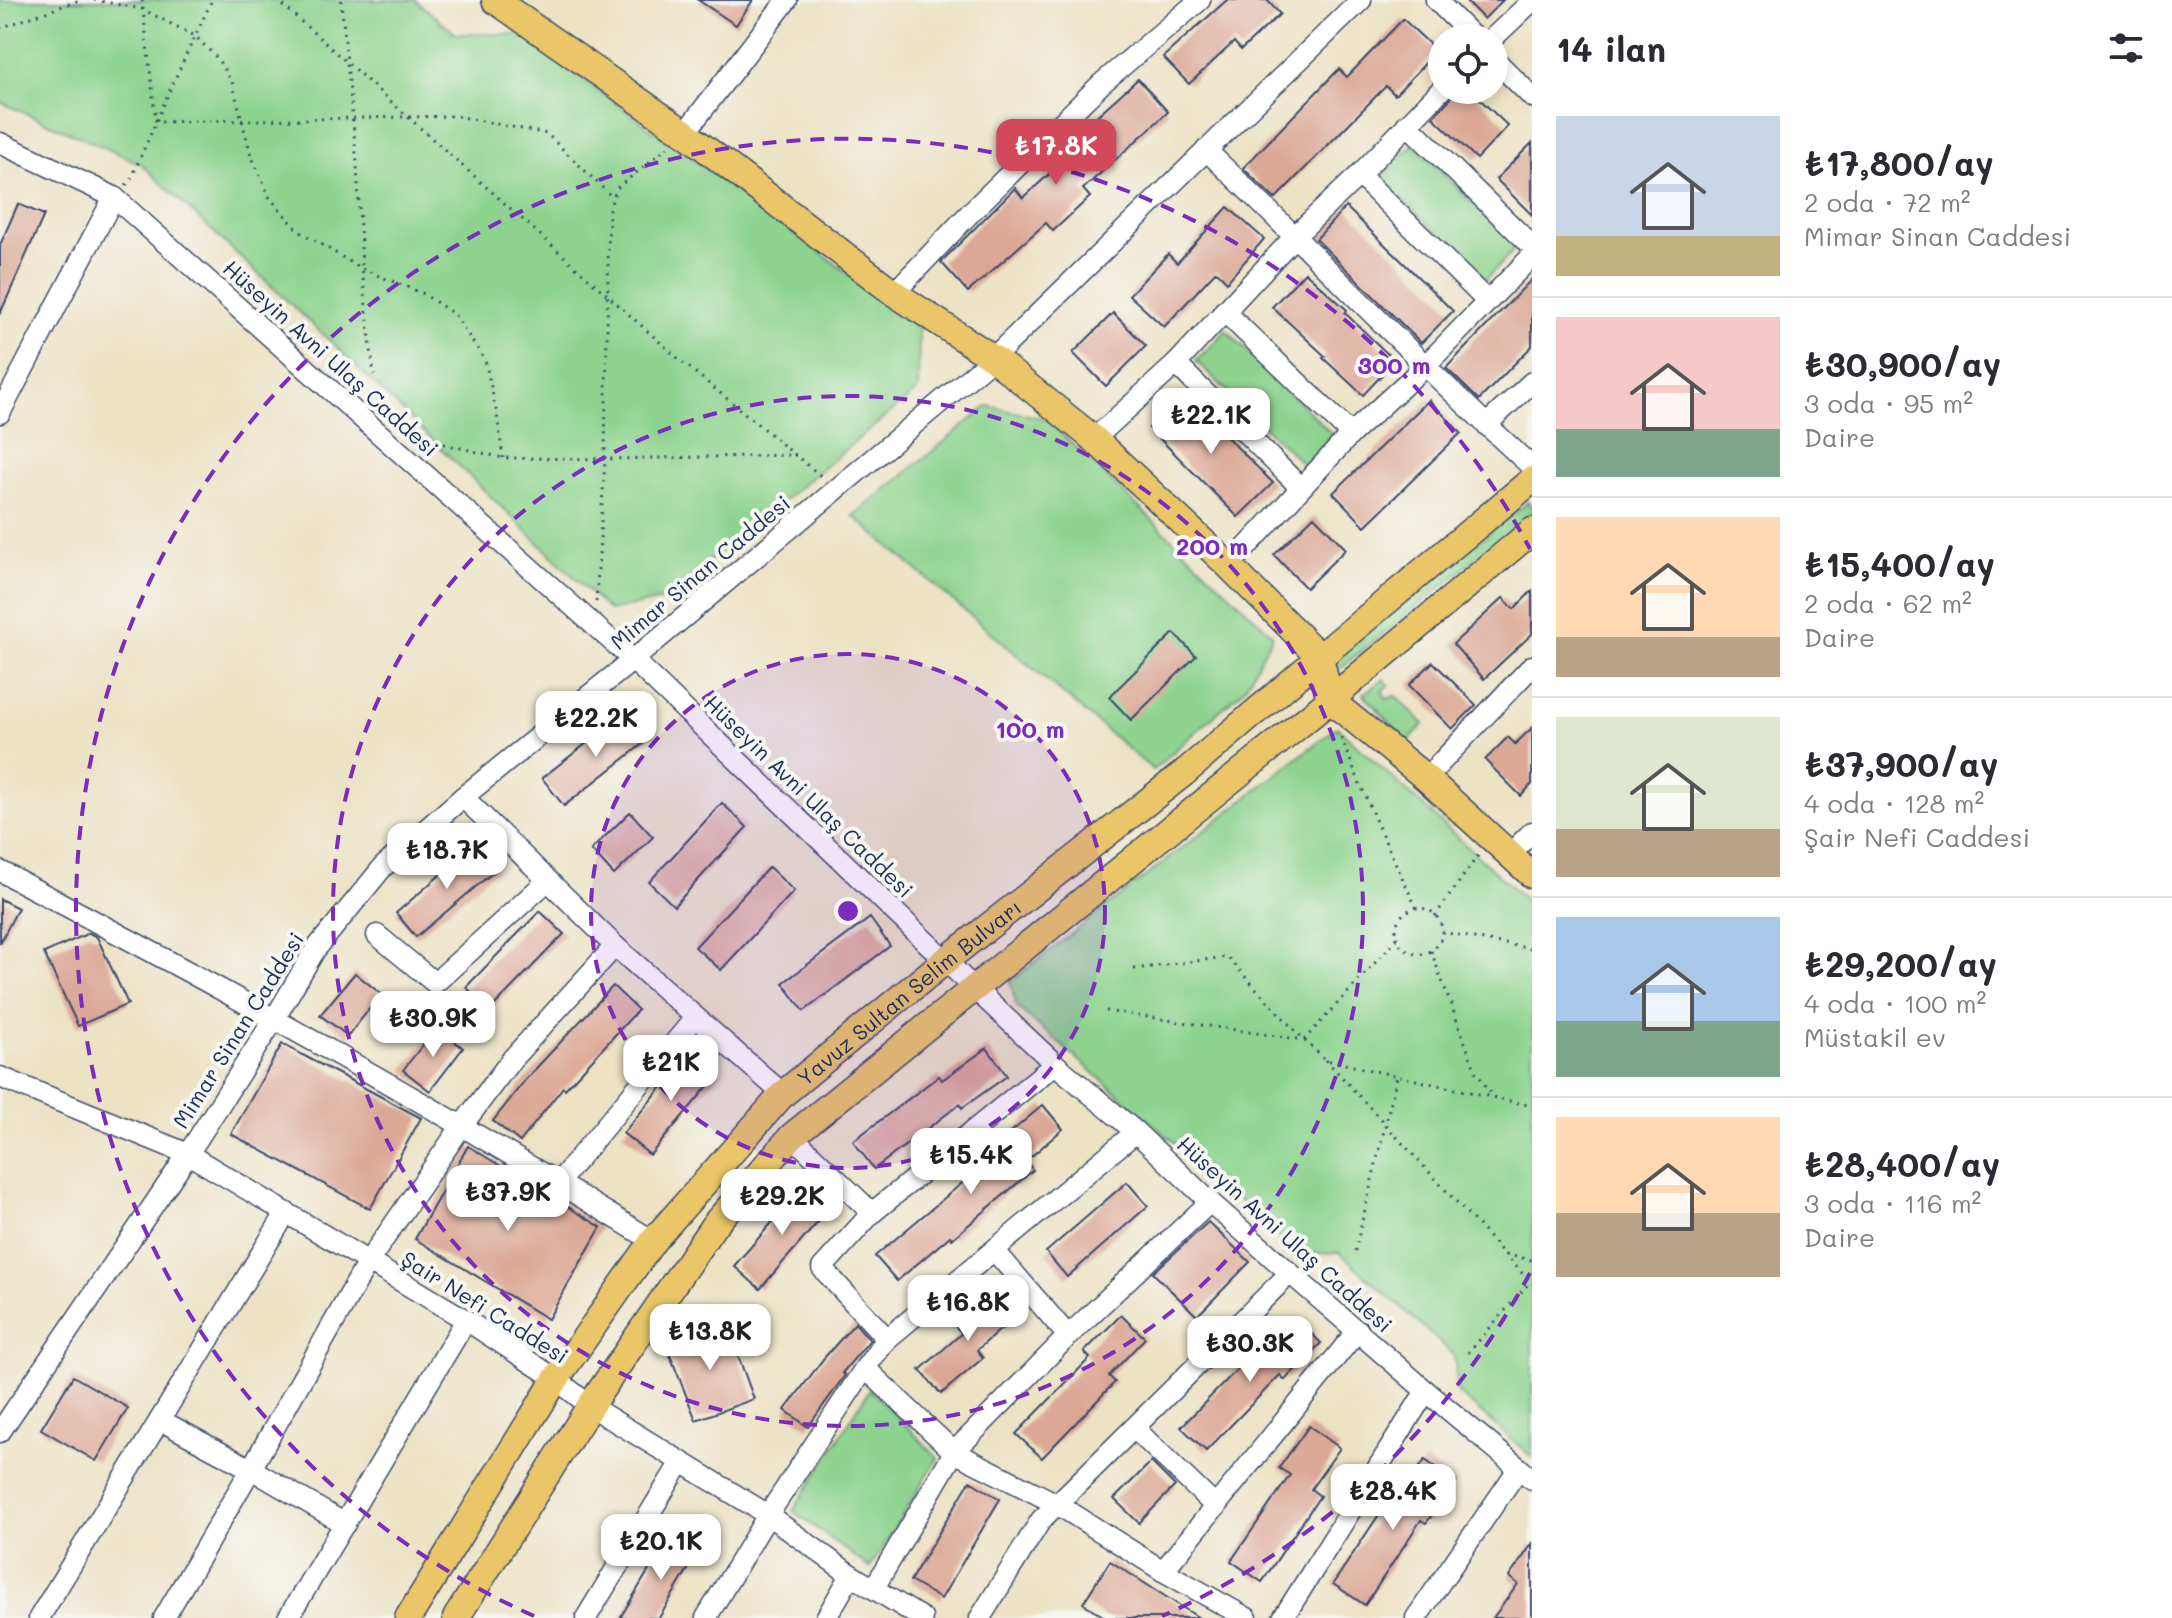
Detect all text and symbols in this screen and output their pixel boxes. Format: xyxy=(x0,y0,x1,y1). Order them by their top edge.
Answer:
map controls xyxy=(1428,24,1508,104)
button: locate xyxy=(1428,24,1508,104)
text: 14 ilan xyxy=(1556,26,1666,71)
icon: filters xyxy=(2104,26,2148,70)
pin: ₺17.8K xyxy=(991,119,1121,187)
text: ₺17.8K xyxy=(1014,128,1098,162)
text: ₺17,800/ay xyxy=(1804,140,1994,185)
icon: home xyxy=(1620,148,1716,244)
text: 2 oda · 72 m² xyxy=(1804,185,1971,219)
text: Mimar Sinan Caddesi xyxy=(1804,219,2071,253)
street label: Hüseyin Avni Ulaş Caddesi xyxy=(217,254,445,462)
text: ₺30,900/ay xyxy=(1804,341,2001,386)
text: 300 m xyxy=(1358,349,1430,380)
icon: home xyxy=(1620,349,1716,445)
text: 3 oda · 95 m² xyxy=(1804,386,1973,420)
pin: ₺22.1K xyxy=(1146,388,1276,456)
text: ₺22.1K xyxy=(1170,397,1252,431)
text: Daire xyxy=(1804,420,1875,454)
street label: Mimar Sinan Caddesi xyxy=(604,488,796,656)
text: 200 m xyxy=(1176,530,1248,561)
text: ₺15,400/ay xyxy=(1804,541,1995,586)
icon: home xyxy=(1620,549,1716,645)
text: 2 oda · 62 m² xyxy=(1804,586,1972,620)
text: Daire xyxy=(1804,620,1875,654)
street label: Hüseyin Avni Ulaş Caddesi xyxy=(698,688,920,904)
pin: ₺22.2K xyxy=(531,691,661,759)
text: ₺22.2K xyxy=(554,700,638,734)
text: 100 m xyxy=(995,713,1065,744)
text: ₺37,900/ay xyxy=(1804,741,1998,786)
icon: home xyxy=(1620,749,1716,845)
text: 4 oda · 128 m² xyxy=(1804,786,1984,820)
text: Şair Nefi Caddesi xyxy=(1804,820,2030,854)
pin: ₺18.7K xyxy=(382,823,512,891)
text: ₺18.7K xyxy=(405,832,489,866)
street label: Yavuz Sultan Selim Bulvarı xyxy=(790,892,1027,1092)
centre of rings xyxy=(834,897,862,925)
street label: Mimar Sinan Caddesi xyxy=(166,926,310,1134)
text: ₺29,200/ay xyxy=(1804,941,1997,986)
icon: home xyxy=(1620,949,1716,1045)
text: 4 oda · 100 m² xyxy=(1804,986,1986,1020)
pin: ₺30.9K xyxy=(368,991,498,1059)
text: ₺30.9K xyxy=(388,1000,478,1034)
text: Müstakil ev xyxy=(1804,1020,1946,1054)
pin: ₺21K xyxy=(624,1035,718,1103)
text: ₺21K xyxy=(641,1044,701,1078)
pin: ₺15.4K xyxy=(906,1128,1036,1196)
street label: Hüseyin Avni Ulaş Caddesi xyxy=(1171,1130,1399,1338)
text: ₺15.4K xyxy=(929,1137,1013,1171)
text: ₺28,400/ay xyxy=(1804,1141,2000,1186)
icon: home xyxy=(1620,1149,1716,1245)
pin: ₺37.9K xyxy=(443,1165,573,1233)
pin: ₺29.2K xyxy=(717,1169,847,1237)
text: ₺37.9K xyxy=(464,1174,552,1208)
text: ₺29.2K xyxy=(739,1178,825,1212)
text: 3 oda · 116 m² xyxy=(1804,1186,1981,1220)
text: Daire xyxy=(1804,1220,1875,1254)
street label: Şair Nefi Caddesi xyxy=(396,1244,574,1370)
pin: ₺16.8K xyxy=(903,1275,1033,1343)
text: ₺16.8K xyxy=(926,1284,1010,1318)
pin: ₺13.8K xyxy=(645,1304,775,1372)
text: ₺13.8K xyxy=(668,1313,752,1347)
pin: ₺30.3K xyxy=(1185,1316,1315,1384)
text: ₺30.3K xyxy=(1205,1325,1295,1359)
pin: ₺28.4K xyxy=(1328,1464,1458,1532)
text: ₺28.4K xyxy=(1349,1473,1437,1507)
pin: ₺20.1K xyxy=(596,1514,726,1582)
text: ₺20.1K xyxy=(619,1523,703,1557)

